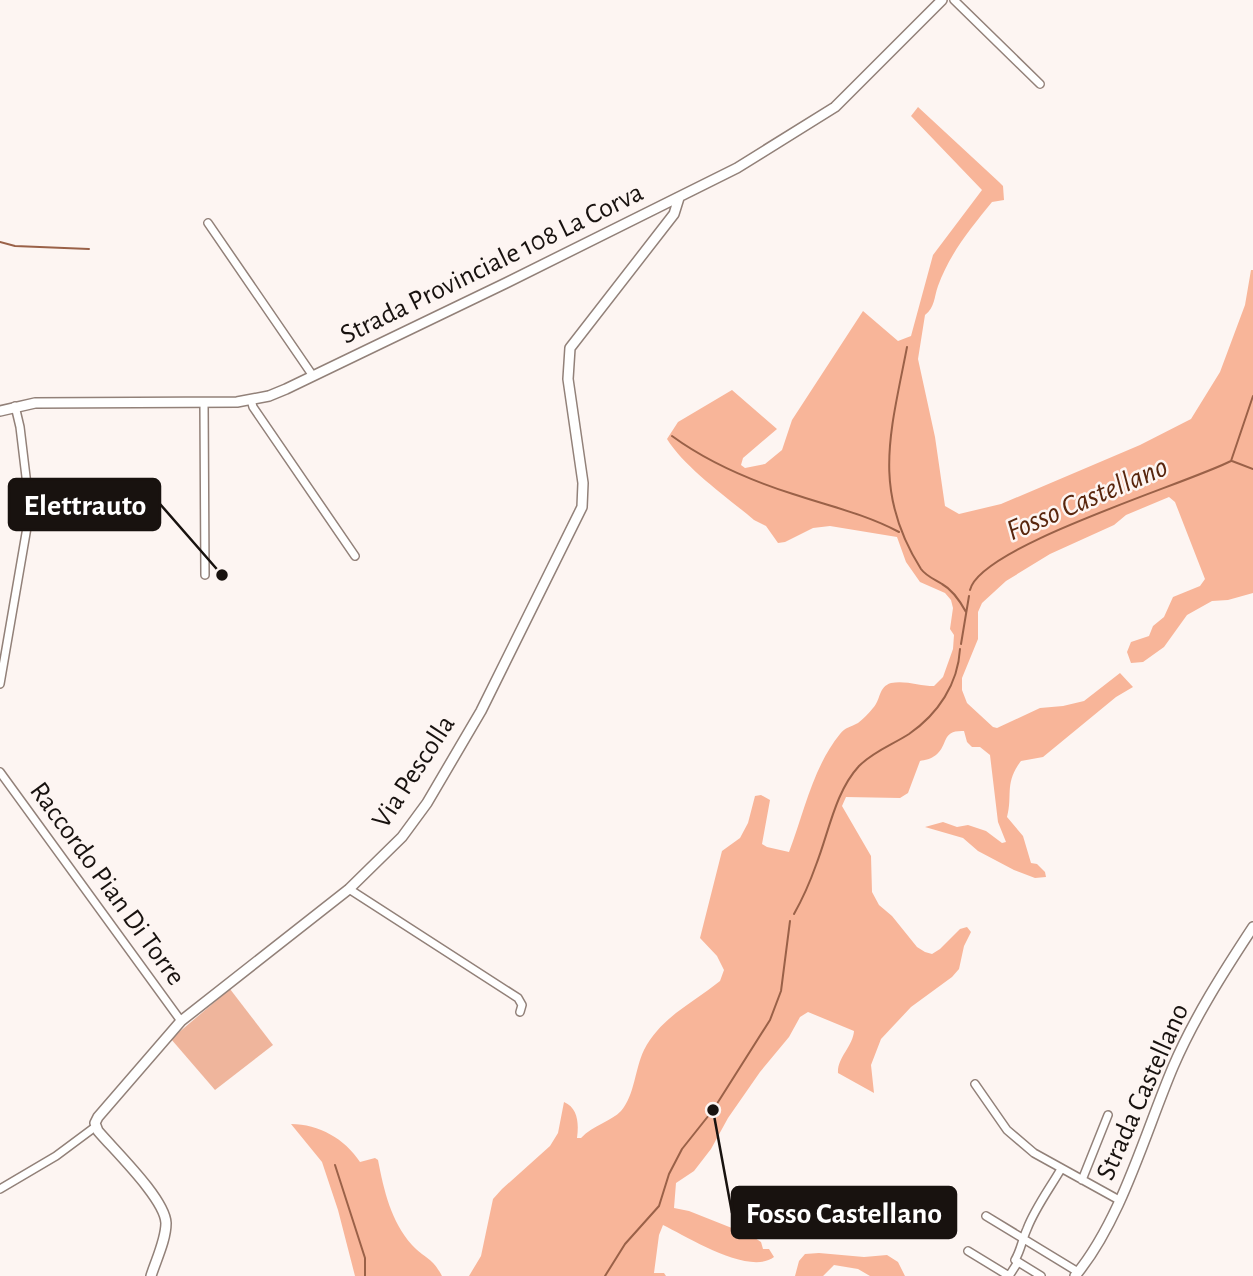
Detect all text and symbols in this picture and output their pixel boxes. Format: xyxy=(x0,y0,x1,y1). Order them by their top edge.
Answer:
street label: Strada Provinciale 108 La Corva xyxy=(336,178,648,350)
water label: Fosso Castellano xyxy=(1002,452,1172,546)
callout: Elettrauto xyxy=(9,479,160,530)
text: Elettrauto xyxy=(24,491,146,521)
street label: Via Pescolla xyxy=(367,711,461,833)
street label: Raccordo Pian Di Torre xyxy=(24,777,190,991)
street label: Strada Castellano xyxy=(1092,1000,1194,1184)
callout: Fosso Castellano xyxy=(732,1187,956,1238)
text: Fosso Castellano xyxy=(746,1199,942,1229)

